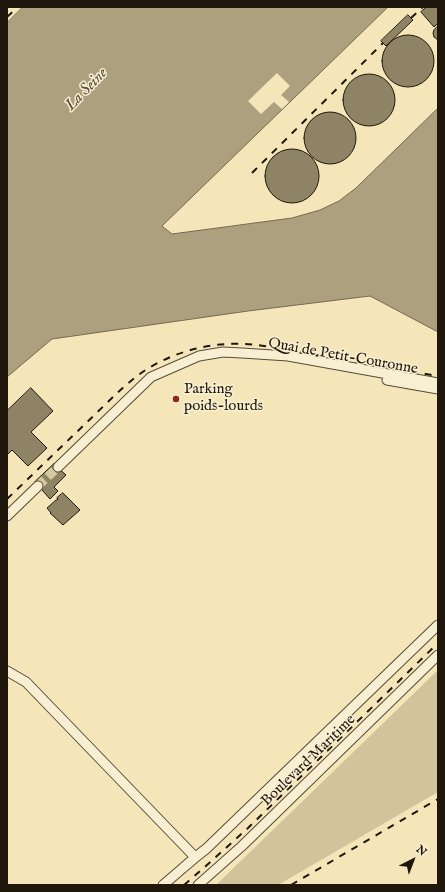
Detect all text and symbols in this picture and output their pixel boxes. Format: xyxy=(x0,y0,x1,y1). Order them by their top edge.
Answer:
water label: La Seine xyxy=(62,65,112,115)
street label: Quai de Petit-Couronne xyxy=(267,335,419,379)
place label: Parking poids-lourds xyxy=(184,381,263,416)
marker: Parking poids-lourds xyxy=(171,394,181,404)
street label: Boulevard Maritime xyxy=(258,711,360,811)
north arrow xyxy=(393,840,433,880)
text: N xyxy=(413,843,429,859)

